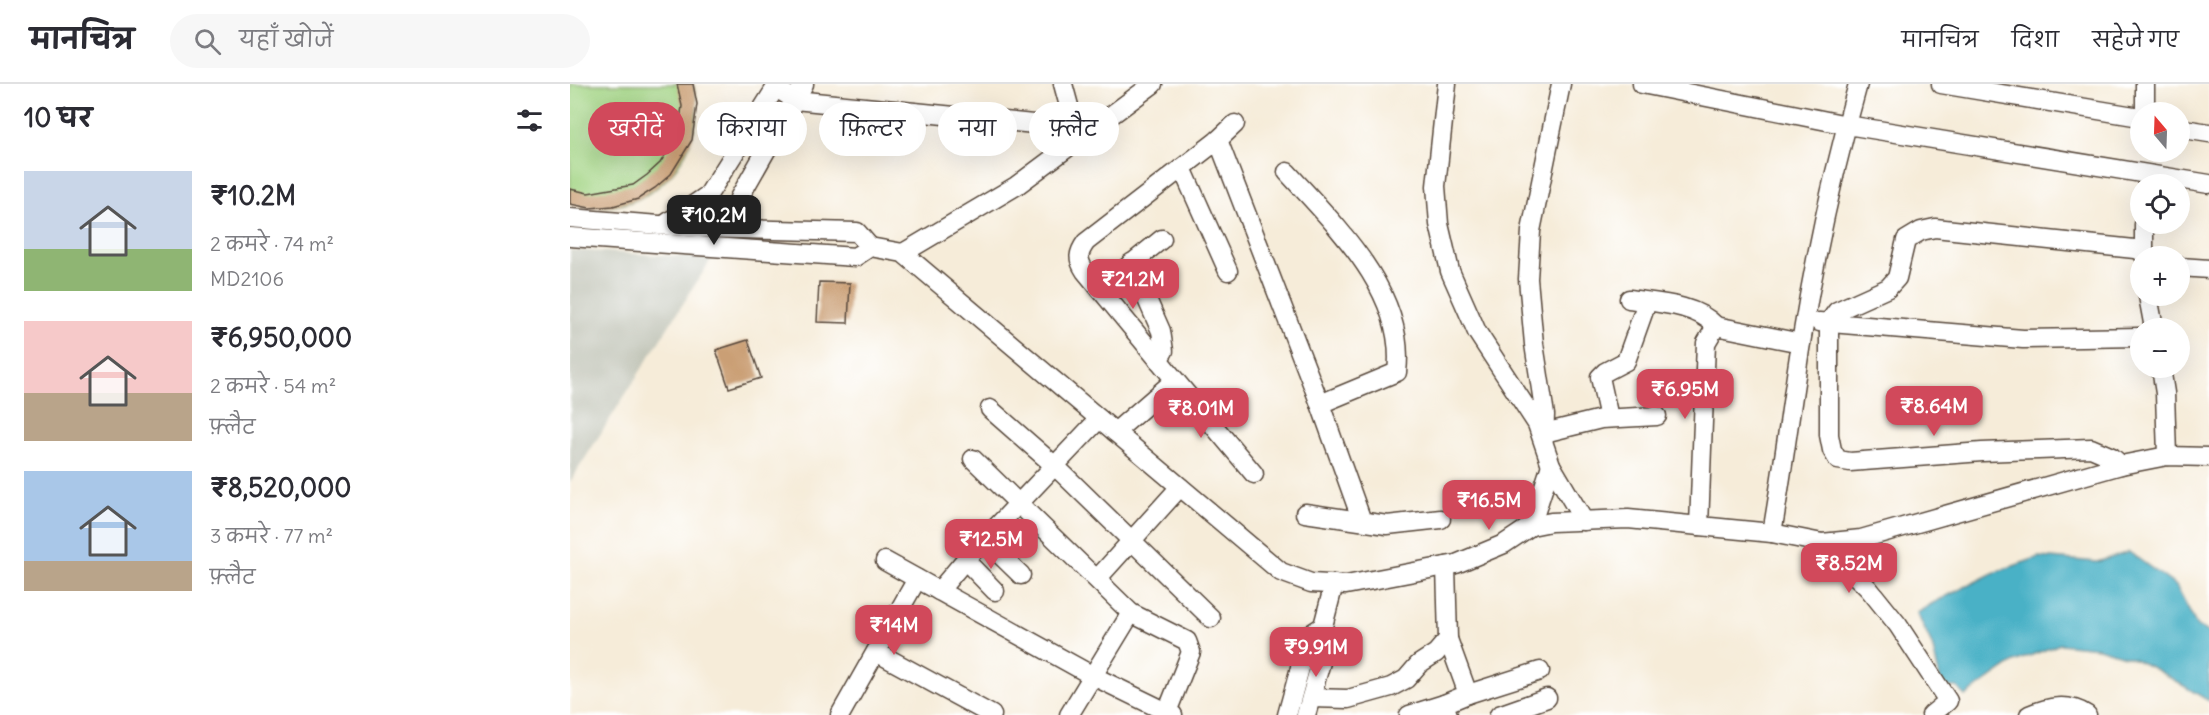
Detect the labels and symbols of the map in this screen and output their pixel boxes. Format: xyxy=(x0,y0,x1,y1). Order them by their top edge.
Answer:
north arrow xyxy=(2130,102,2190,162)
pin: ₹10.2M xyxy=(665,195,763,246)
pin: ₹21.2M xyxy=(1084,259,1182,310)
pin: ₹6.95M xyxy=(1636,369,1734,420)
pin: ₹8.64M xyxy=(1885,386,1983,437)
pin: ₹8.01M xyxy=(1152,388,1250,439)
pin: ₹16.5M xyxy=(1440,480,1538,531)
pin: ₹12.5M xyxy=(942,519,1040,570)
pin: ₹8.52M xyxy=(1800,543,1898,594)
pin: ₹14M xyxy=(858,605,930,656)
pin: ₹9.91M xyxy=(1267,627,1365,678)

